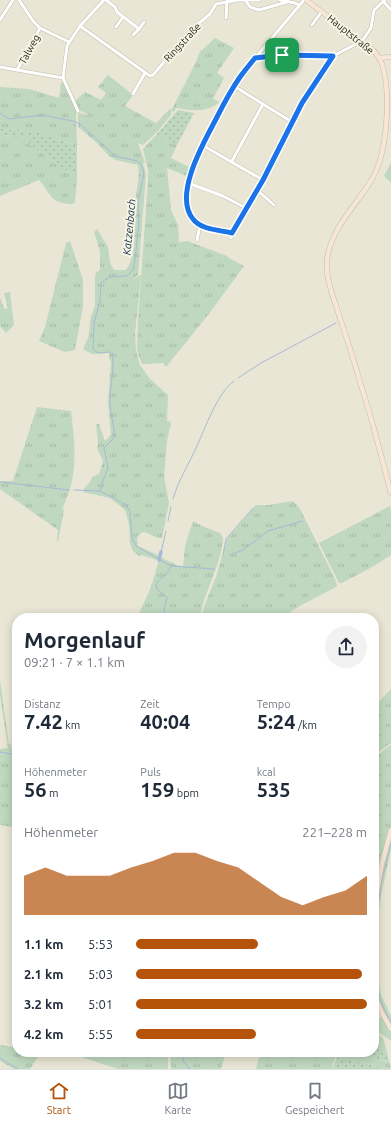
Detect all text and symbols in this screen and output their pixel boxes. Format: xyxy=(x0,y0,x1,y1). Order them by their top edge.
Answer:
street label: Hauptstraße xyxy=(325,12,376,56)
street label: Ringstraße xyxy=(162,21,203,64)
street label: Talweg xyxy=(17,33,42,66)
pin xyxy=(265,38,299,72)
icon: arrive xyxy=(271,44,293,66)
water label: Katzenbach xyxy=(121,198,137,256)
button: share xyxy=(325,626,367,668)
text: Morgenlauf xyxy=(24,627,145,652)
text: 09:21 · 7 × 1.1 km xyxy=(24,655,125,669)
text: Distanz xyxy=(24,698,61,710)
text: Zeit xyxy=(140,698,160,710)
text: Tempo xyxy=(257,698,291,710)
text: 7.42 xyxy=(24,710,63,733)
text: 40:04 xyxy=(140,710,190,733)
text: 5:24 xyxy=(257,710,295,733)
text: km xyxy=(63,719,80,731)
text: /km xyxy=(295,719,317,731)
text: Höhenmeter xyxy=(24,766,87,778)
text: Puls xyxy=(140,766,161,778)
text: kcal xyxy=(257,766,276,778)
text: 56 xyxy=(24,778,47,801)
text: 159 xyxy=(140,778,174,801)
text: 535 xyxy=(257,778,291,801)
text: m xyxy=(47,787,59,799)
text: bpm xyxy=(174,787,199,799)
text: Höhenmeter xyxy=(24,825,98,839)
text: 221–228 m xyxy=(302,825,367,839)
text: 1.1 km xyxy=(24,937,63,951)
text: 5:53 xyxy=(88,937,113,951)
text: 2.1 km xyxy=(24,967,63,981)
text: 5:03 xyxy=(88,967,113,981)
text: 3.2 km xyxy=(24,997,63,1011)
text: 5:01 xyxy=(88,997,113,1011)
text: 4.2 km xyxy=(24,1027,63,1041)
text: 5:55 xyxy=(88,1027,113,1041)
tab: Start xyxy=(47,1080,71,1116)
tab: Karte xyxy=(165,1080,191,1116)
tab: Gespeichert xyxy=(285,1080,344,1116)

